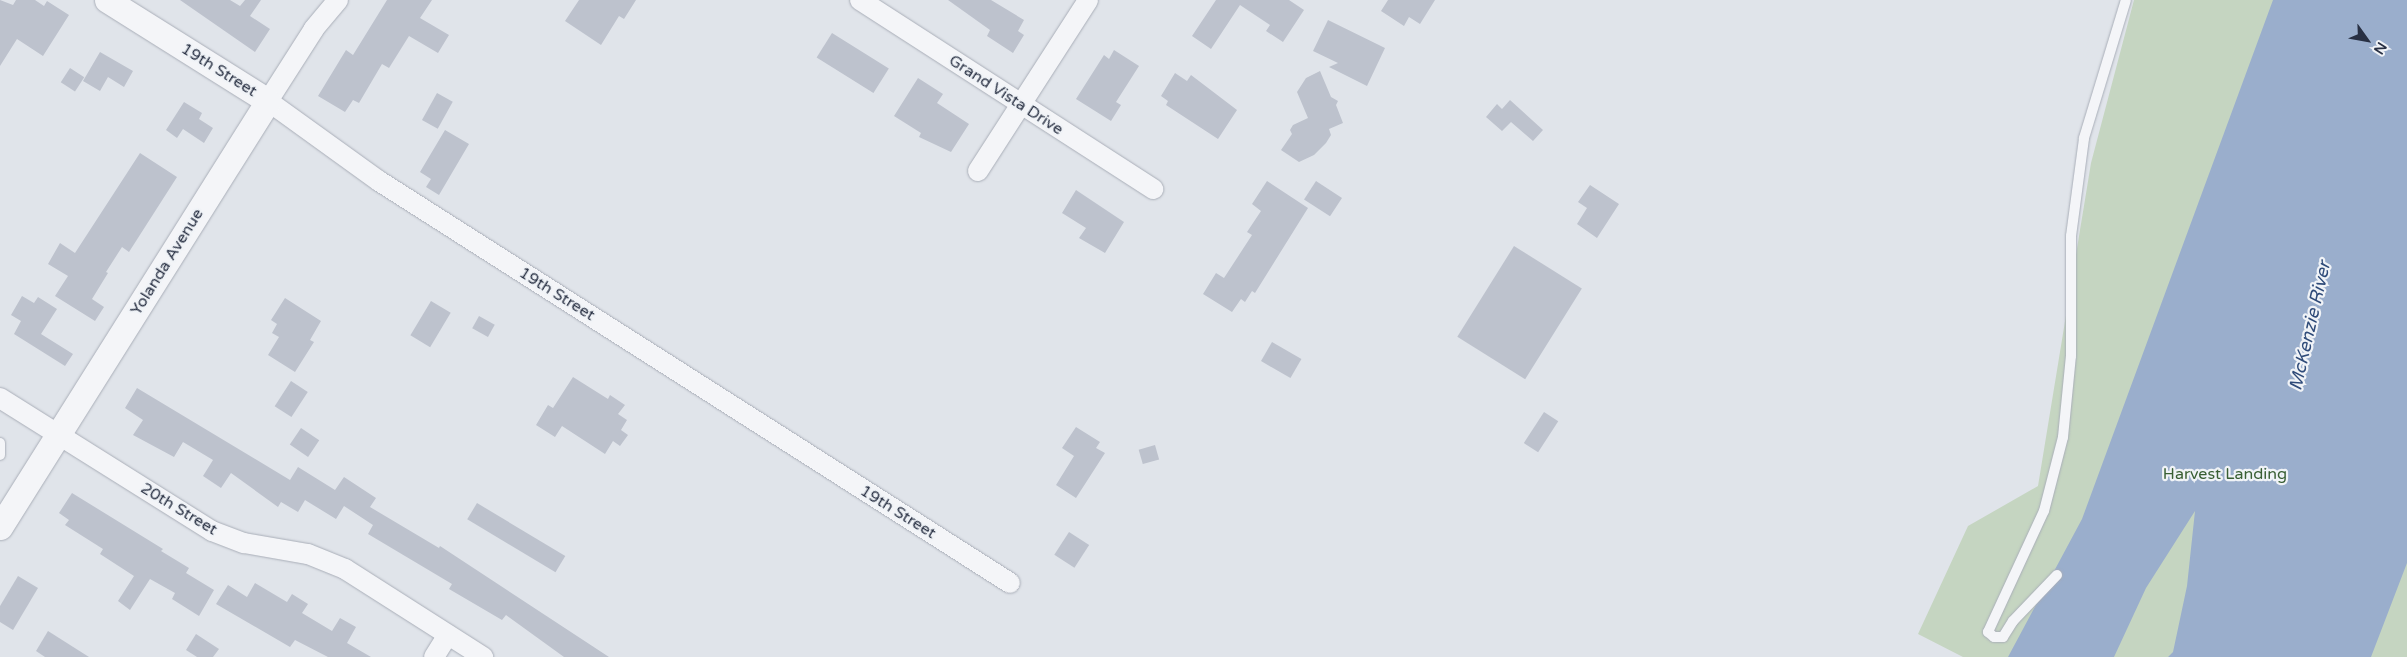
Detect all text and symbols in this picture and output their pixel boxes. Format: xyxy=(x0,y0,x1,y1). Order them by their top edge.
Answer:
north arrow xyxy=(2342,15,2392,65)
street label: 19th Street xyxy=(178,39,260,101)
text: N xyxy=(2370,39,2390,57)
street label: Grand Vista Drive xyxy=(945,51,1067,139)
street label: Yolanda Avenue xyxy=(127,205,207,319)
water label: McKenzie River xyxy=(2285,259,2335,393)
street label: 19th Street xyxy=(516,263,598,325)
park label: Harvest Landing xyxy=(2163,464,2287,484)
street label: 20th Street xyxy=(137,479,221,539)
street label: 19th Street xyxy=(857,481,939,543)

